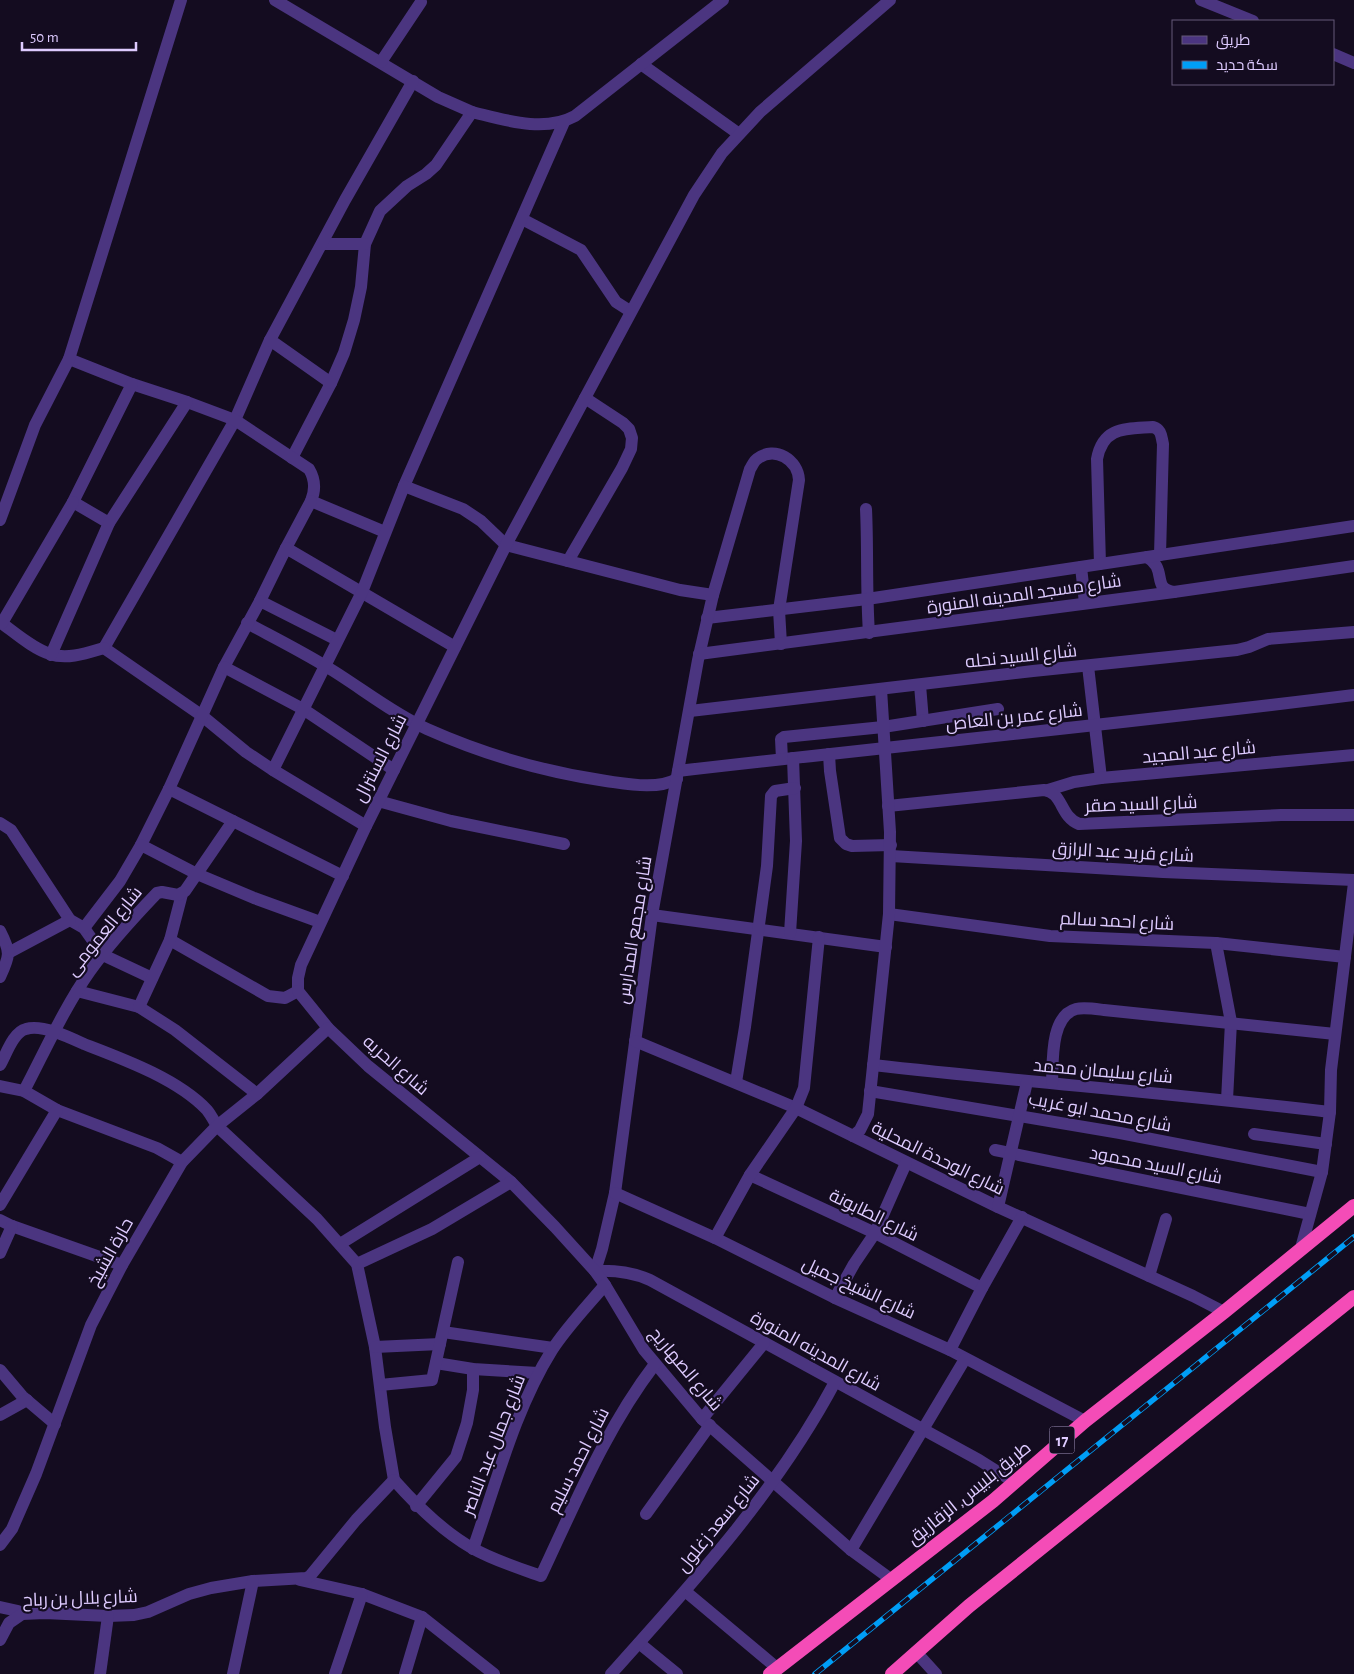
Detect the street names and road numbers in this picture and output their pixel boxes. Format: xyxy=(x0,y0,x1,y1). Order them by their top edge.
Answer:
street label: شارع مسجد المدينه المنورة xyxy=(926,571,1123,620)
street label: شارع السيد نحله xyxy=(964,641,1078,674)
street label: شارع عمر بن العاص xyxy=(945,701,1084,736)
street label: شارع السنترال xyxy=(350,711,412,806)
street label: شارع عبد المجيد xyxy=(1141,738,1257,769)
street label: شارع السيد صقر xyxy=(1083,793,1198,818)
street label: شارع فريد عبد الرازق xyxy=(1052,839,1194,868)
street label: شارع مجمع المدارس xyxy=(613,855,658,1006)
street label: شارع العمومى xyxy=(63,883,148,981)
street label: شارع احمد سالم xyxy=(1059,909,1175,936)
street label: شارع الحريه xyxy=(358,1032,432,1100)
street label: شارع سليمان محمد xyxy=(1032,1056,1174,1089)
street label: شارع محمد ابو غريب xyxy=(1027,1089,1173,1138)
street label: شارع الوحدة المحلية xyxy=(868,1118,1007,1201)
street label: شارع السيد محمود xyxy=(1088,1143,1224,1190)
street label: شارع الطابونة xyxy=(825,1186,921,1247)
street label: حارة الشيخ xyxy=(84,1215,139,1291)
street label: شارع الشيخ جميل xyxy=(798,1254,918,1325)
street label: شارع المدينه المنورة xyxy=(746,1308,884,1397)
street label: شارع الصهاريج xyxy=(644,1324,726,1416)
street label: شارع جمال عبد الناصر xyxy=(458,1372,531,1520)
street label: شارع احمد سليم xyxy=(544,1405,615,1517)
road number: 17 xyxy=(1050,1426,1074,1454)
street label: طريق بلبيس, الزقازيق xyxy=(904,1439,1036,1550)
street label: شارع سعد زغلول xyxy=(673,1471,765,1577)
street label: شارع بلال بن رباح xyxy=(22,1587,138,1612)

